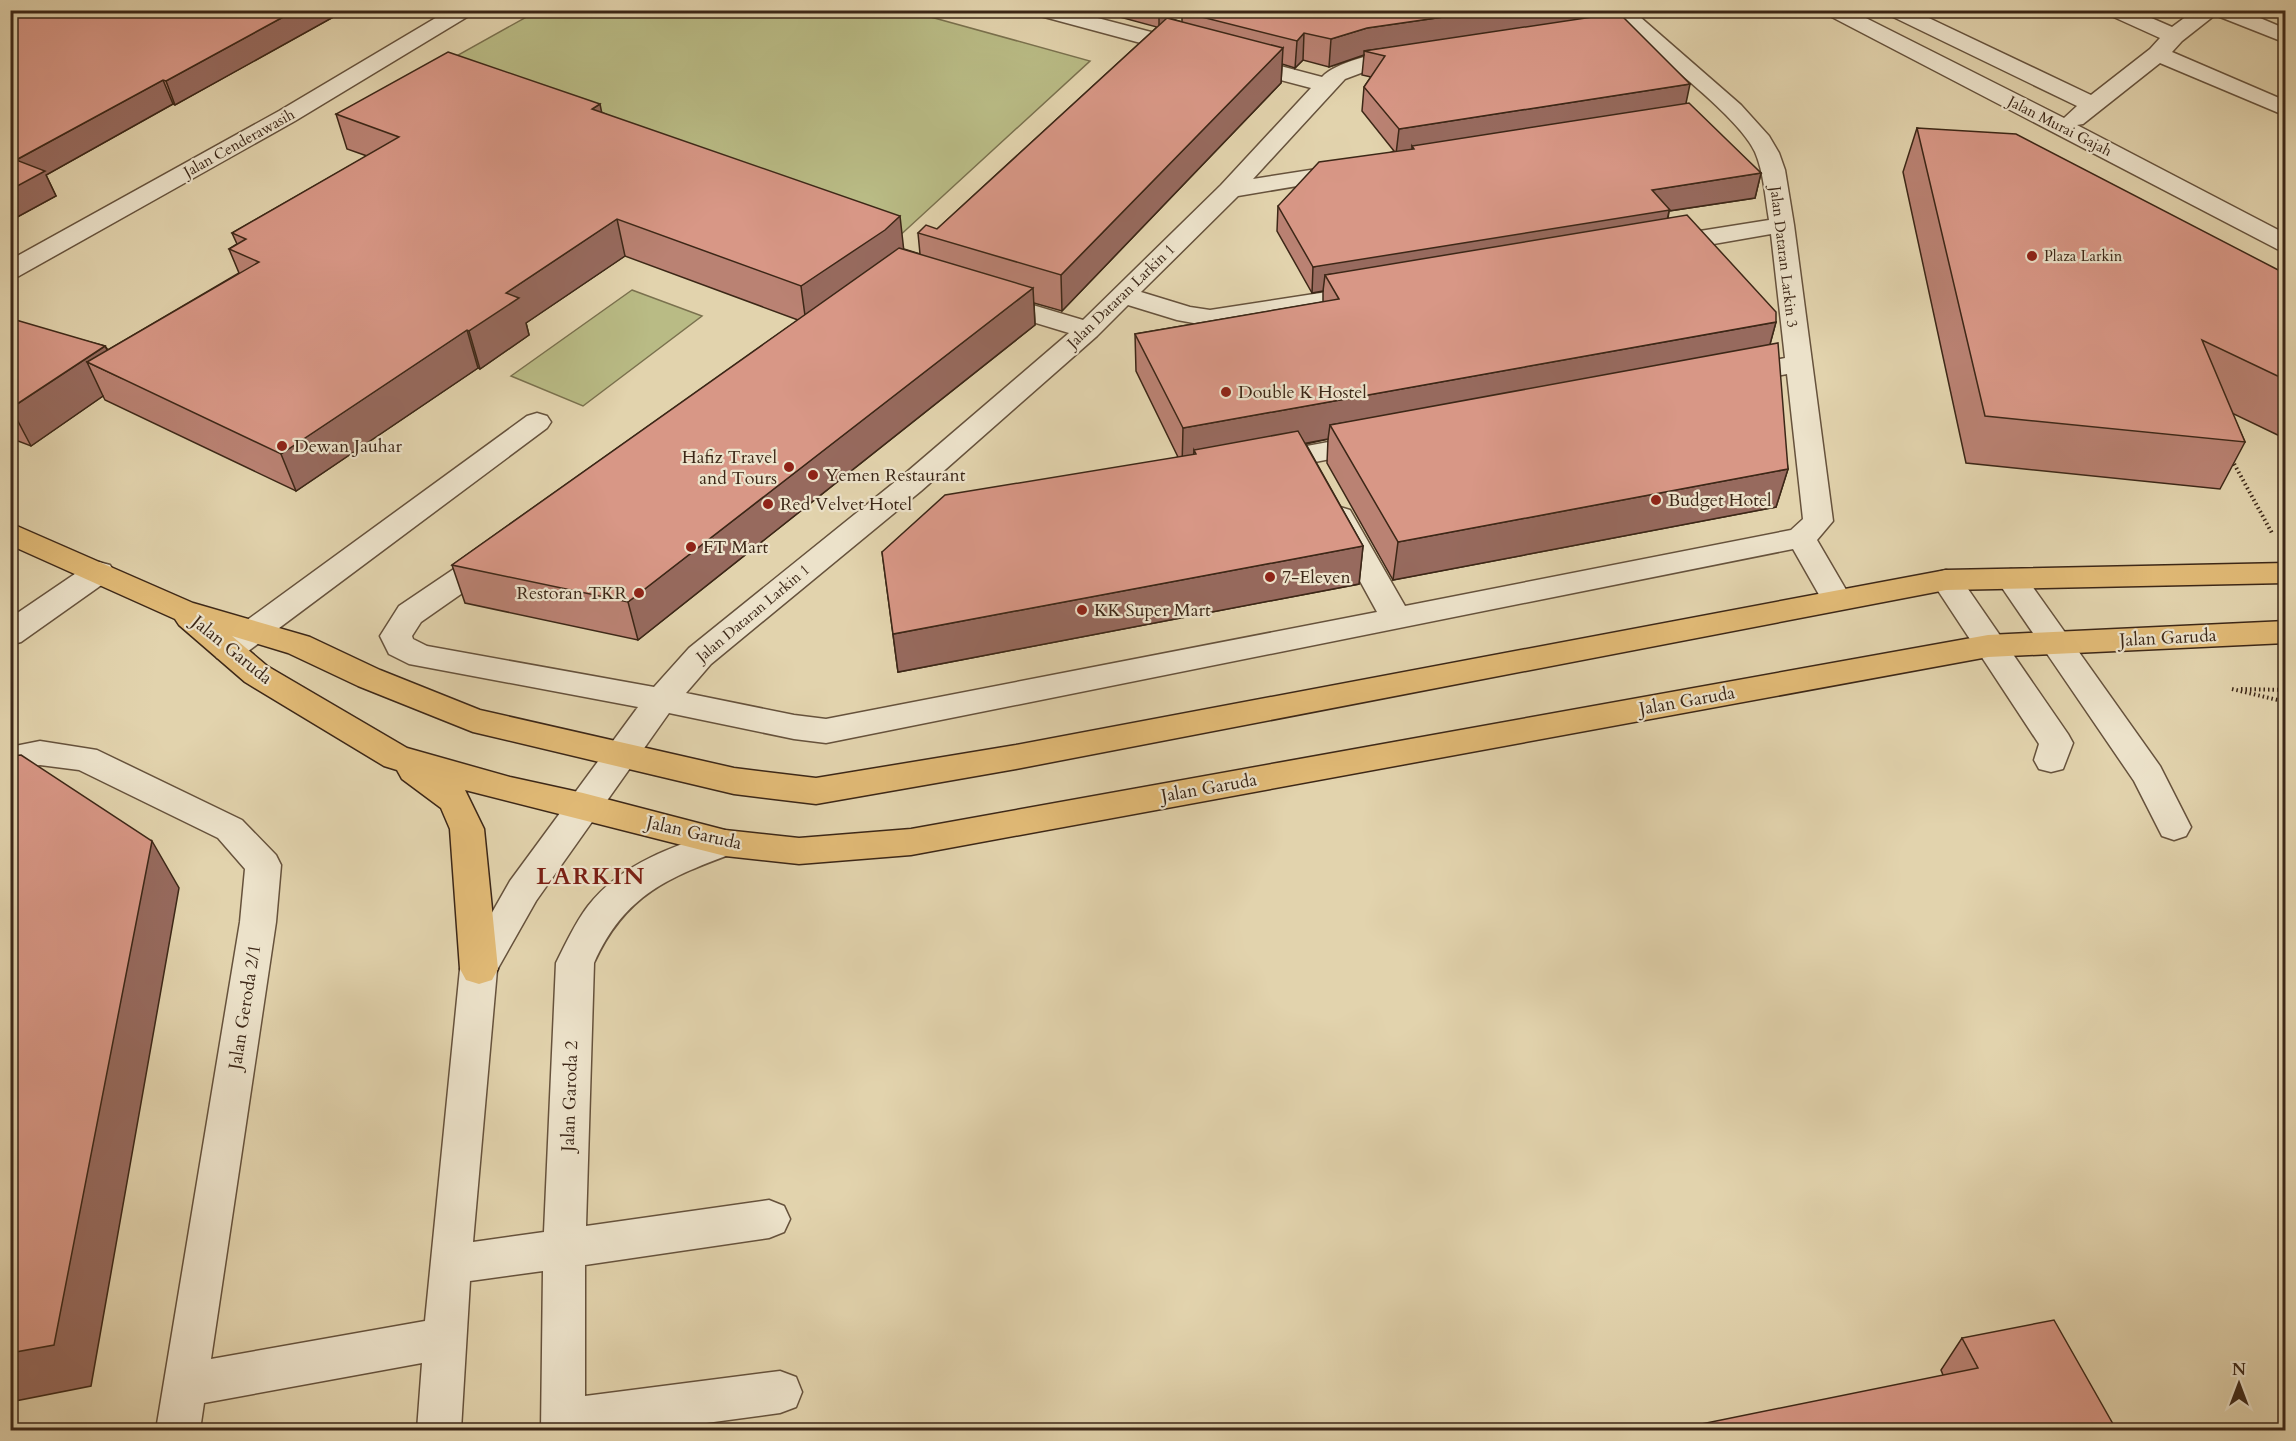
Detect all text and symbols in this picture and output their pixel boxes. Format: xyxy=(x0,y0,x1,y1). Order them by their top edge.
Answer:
street label: Jalan Murai Gajah xyxy=(2003,90,2116,161)
street label: Jalan Cenderawasih xyxy=(178,104,299,183)
street label: Jalan Dataran Larkin 3 xyxy=(1765,183,1803,329)
street label: Jalan Dataran Larkin 1 xyxy=(1061,239,1179,354)
place label: Plaza Larkin xyxy=(2044,246,2123,266)
marker: Plaza Larkin xyxy=(2025,249,2039,263)
place label: Double K Hostel xyxy=(1238,380,1367,405)
marker: Double K Hostel xyxy=(1219,385,1233,399)
place label: Dewan Jauhar xyxy=(294,434,402,459)
marker: Dewan Jauhar xyxy=(275,439,289,453)
place label: Hafiz Travel and Tours xyxy=(682,445,777,491)
marker: Hafiz Travel and Tours xyxy=(782,460,796,474)
place label: Yemen Restaurant xyxy=(825,463,966,488)
marker: Yemen Restaurant xyxy=(806,468,820,482)
place label: Budget Hotel xyxy=(1668,488,1772,513)
place label: Red Velvet Hotel xyxy=(780,492,912,517)
marker: Budget Hotel xyxy=(1649,493,1663,507)
marker: Red Velvet Hotel xyxy=(761,497,775,511)
place label: FT Mart xyxy=(703,535,769,560)
marker: FT Mart xyxy=(684,540,698,554)
street label: Jalan Dataran Larkin 1 xyxy=(691,560,814,668)
place label: 7-Eleven xyxy=(1282,565,1351,590)
marker: 7-Eleven xyxy=(1263,570,1277,584)
place label: Restoran TKR xyxy=(516,581,628,606)
marker: Restoran TKR xyxy=(632,586,646,600)
place label: KK Super Mart xyxy=(1094,598,1211,623)
marker: KK Super Mart xyxy=(1075,603,1089,617)
street label: Jalan Garuda xyxy=(184,608,278,690)
street label: Jalan Garuda xyxy=(2116,623,2217,653)
street label: Jalan Garuda xyxy=(1634,680,1737,722)
street label: Jalan Garuda xyxy=(1156,767,1259,809)
street label: Jalan Garuda xyxy=(641,809,744,856)
district label: LARKIN xyxy=(536,860,646,893)
street label: Jalan Geroda 2/1 xyxy=(222,943,267,1074)
street label: Jalan Garoda 2 xyxy=(555,1040,584,1155)
north arrow xyxy=(2209,1354,2269,1414)
text: N xyxy=(2232,1359,2246,1381)

